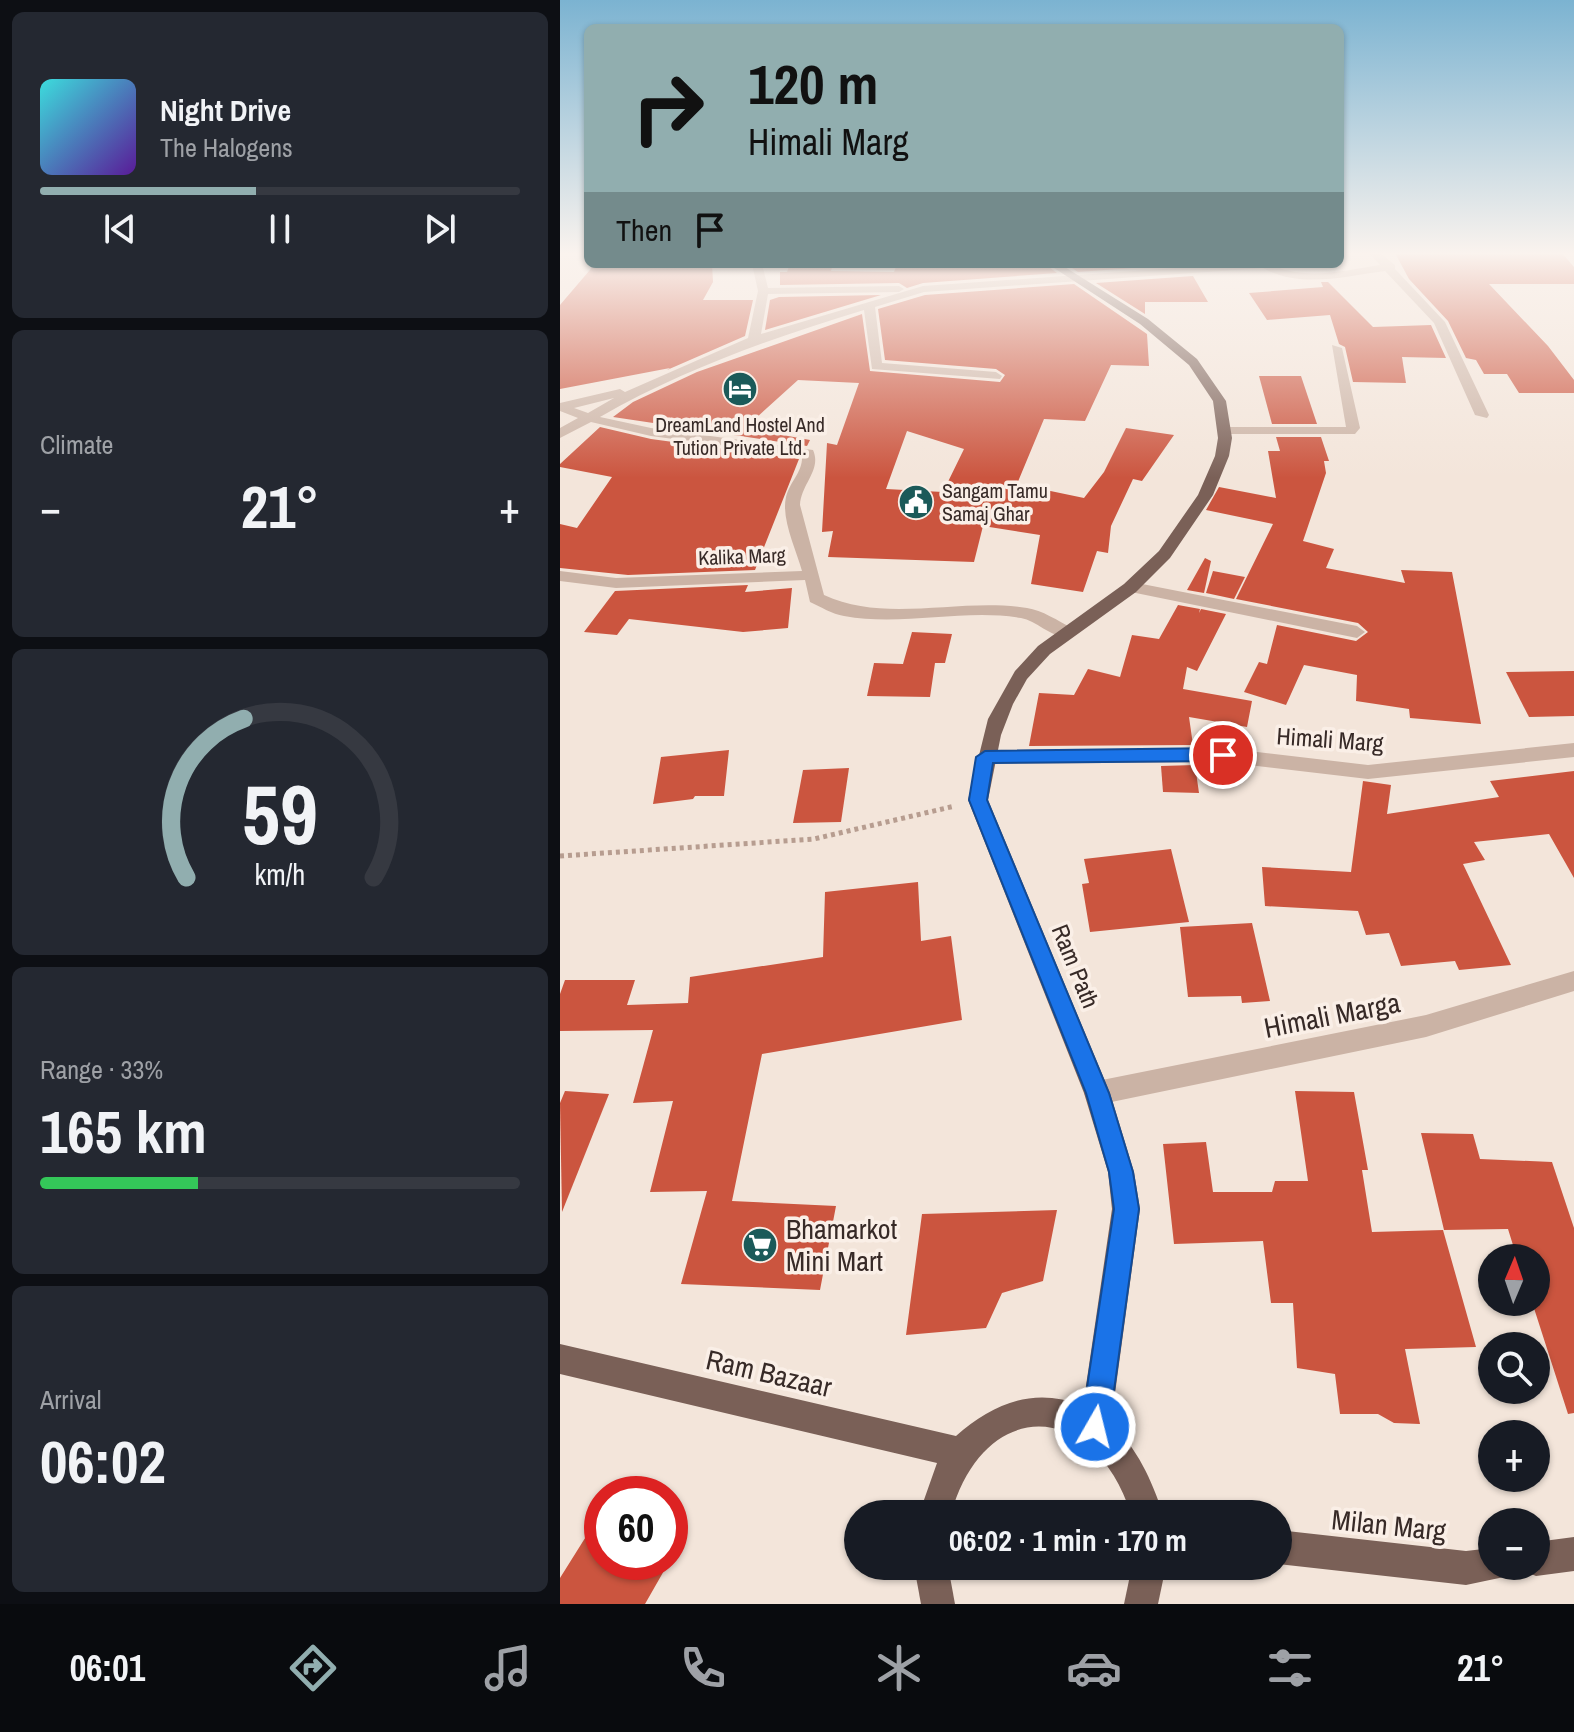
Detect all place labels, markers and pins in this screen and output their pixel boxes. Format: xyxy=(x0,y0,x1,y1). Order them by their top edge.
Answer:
hotel icon: DreamLand Hostel And Tution Private Ltd. xyxy=(721,370,759,408)
place label: DreamLand Hostel And Tution Private Ltd. xyxy=(655,411,825,461)
place label: Sangam Tamu Samaj Ghar xyxy=(942,477,1048,527)
public building icon: Sangam Tamu Samaj Ghar xyxy=(897,483,935,521)
pin xyxy=(1189,721,1257,789)
place label: Bhamarkot Mini Mart xyxy=(786,1210,897,1280)
supermarket icon: Bhamarkot Mini Mart xyxy=(741,1226,779,1264)

